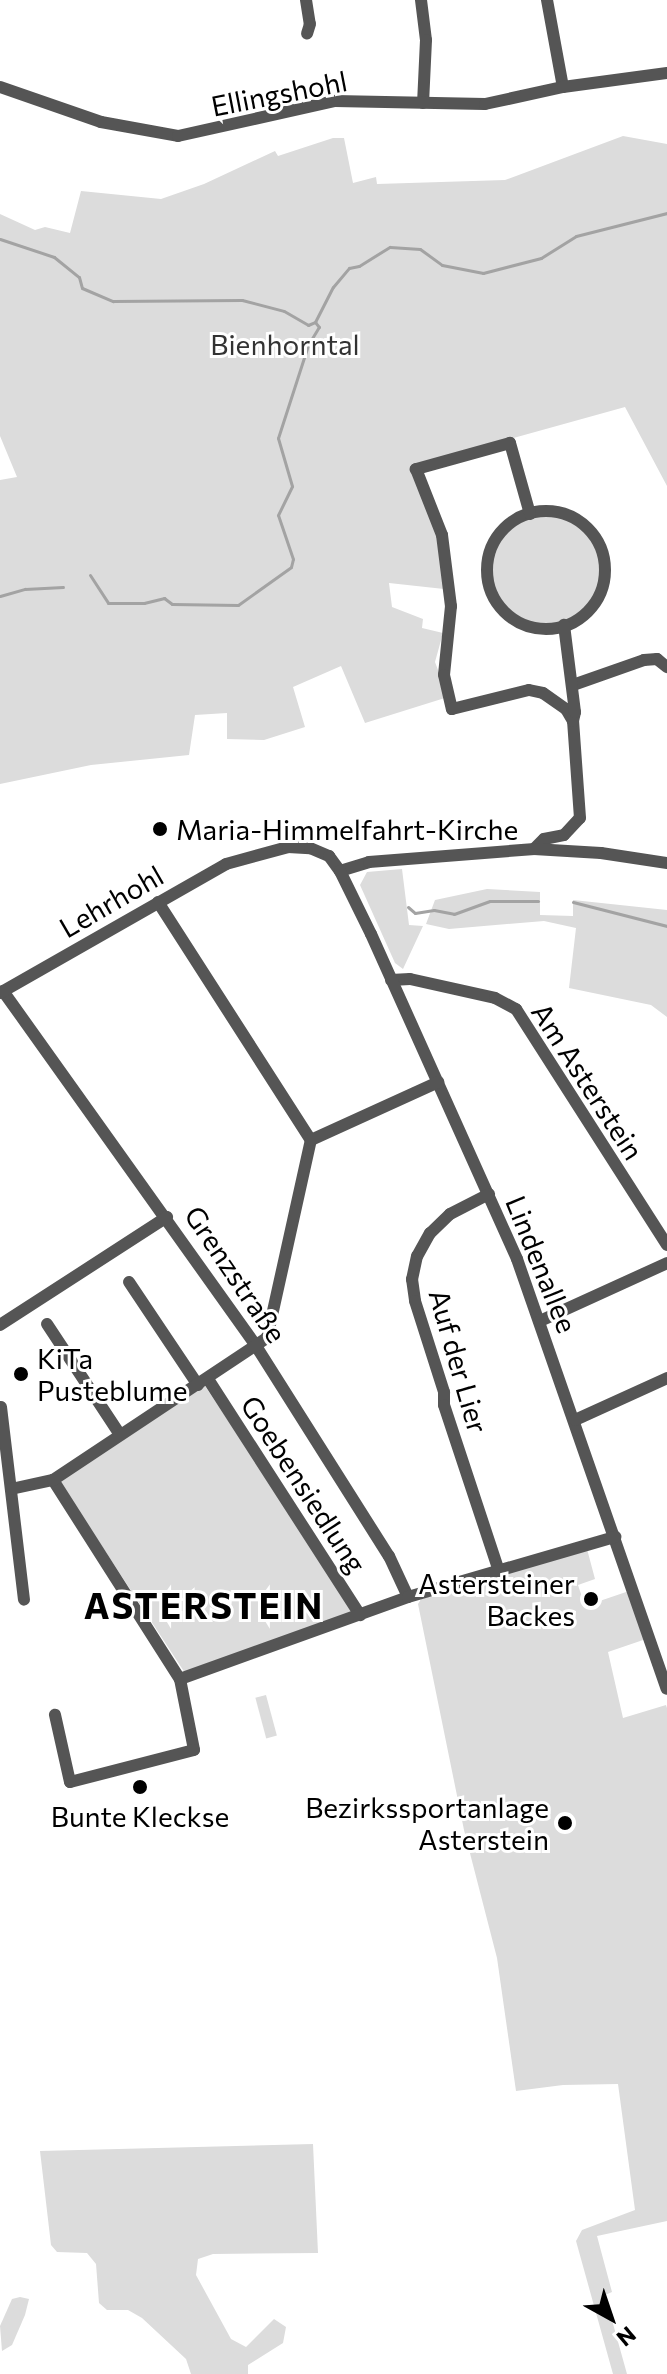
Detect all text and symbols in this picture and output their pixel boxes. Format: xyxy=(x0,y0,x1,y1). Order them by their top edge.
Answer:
street label: Ellingshohl xyxy=(208,63,350,123)
park label: Bienhorntal xyxy=(210,327,360,361)
place label: Maria-Himmelfahrt-Kirche xyxy=(176,812,518,846)
marker: Maria-Himmelfahrt-Kirche xyxy=(151,820,169,838)
street label: Lehrhohl xyxy=(53,858,169,944)
street label: Am Asterstein xyxy=(525,996,651,1166)
street label: Lindenallee xyxy=(499,1191,585,1337)
street label: Grenzstraße xyxy=(178,1199,294,1349)
street label: Auf der Lier xyxy=(422,1285,496,1437)
place label: KiTa Pusteblume xyxy=(37,1341,187,1407)
marker: KiTa Pusteblume xyxy=(12,1365,30,1383)
street label: Goebensiedlung xyxy=(234,1389,374,1579)
place label: Astersteiner Backes xyxy=(418,1566,575,1632)
district label: ASTERSTEIN xyxy=(84,1583,324,1627)
marker: Astersteiner Backes xyxy=(582,1590,600,1608)
marker: Bunte Kleckse xyxy=(131,1778,149,1796)
place label: Bezirkssportanlage Asterstein xyxy=(305,1790,549,1856)
place label: Bunte Kleckse xyxy=(51,1799,229,1833)
marker: Bezirkssportanlage Asterstein xyxy=(556,1814,574,1832)
north arrow xyxy=(571,2278,651,2358)
text: N xyxy=(612,2321,642,2352)

